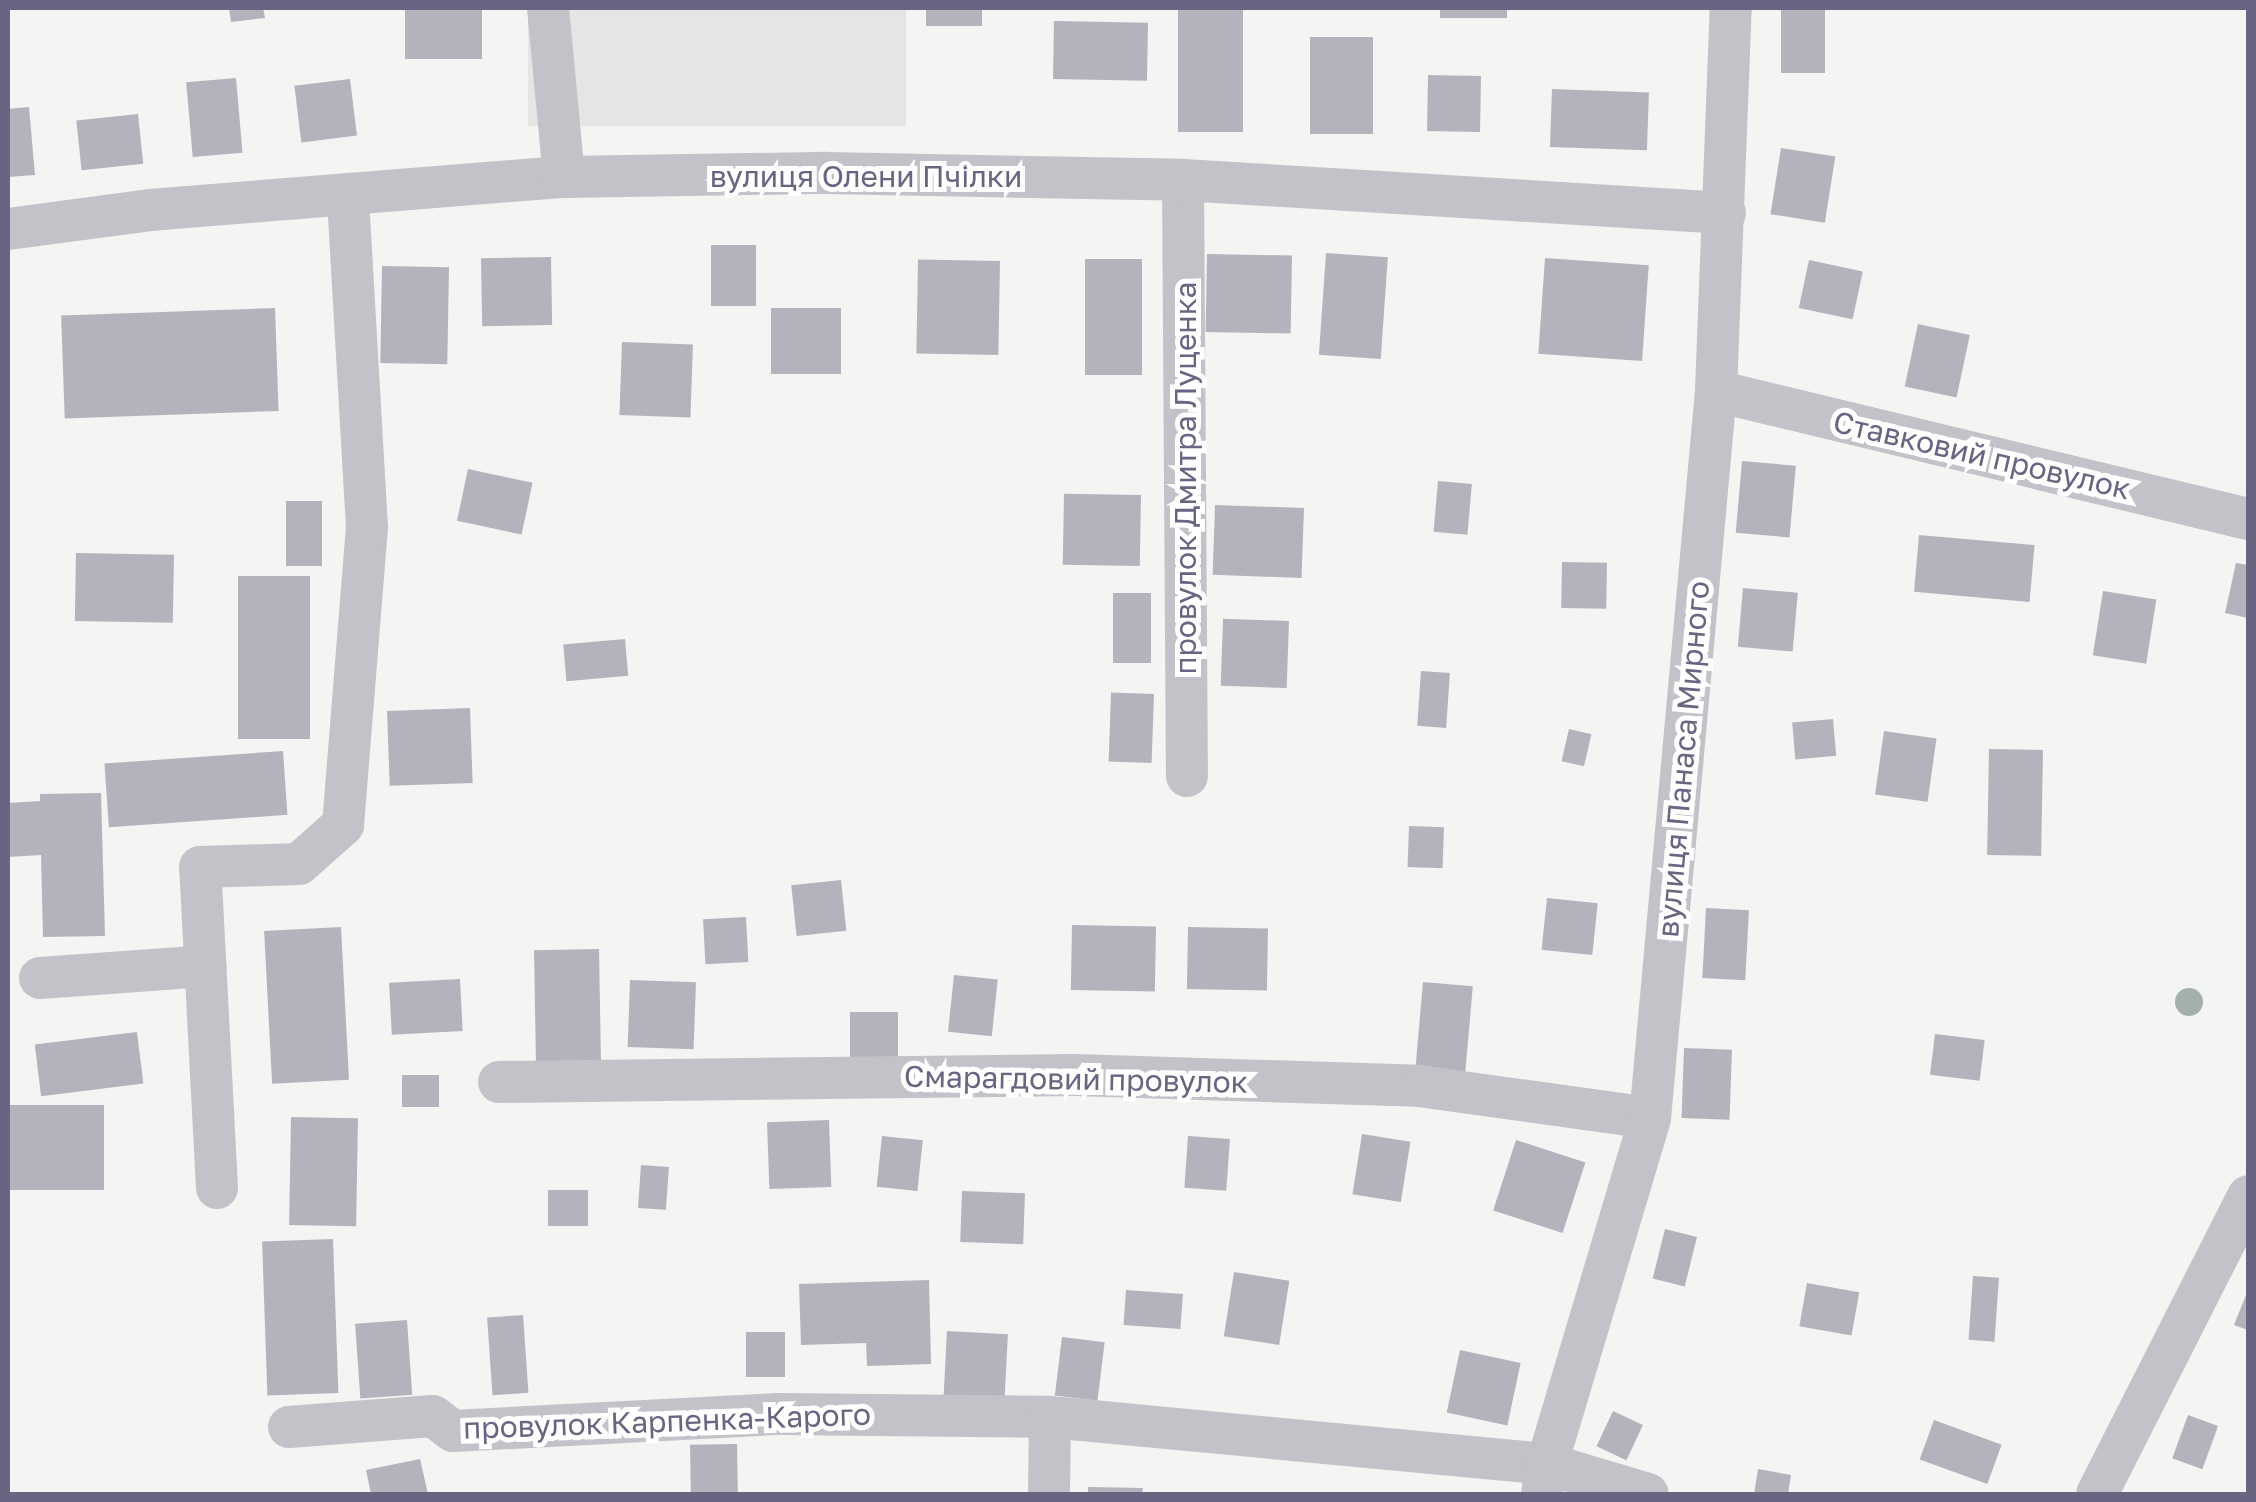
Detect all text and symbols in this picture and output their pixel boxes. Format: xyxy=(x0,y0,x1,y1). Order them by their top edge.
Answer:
street label: вулиця Олени Пчілки xyxy=(710,158,1022,194)
street label: провулок Дмитра Луценка xyxy=(1167,281,1203,675)
street label: Ставковий провулок xyxy=(1830,403,2134,507)
street label: вулиця Панаса Мирного xyxy=(1649,579,1717,939)
street label: Смарагдовий провулок xyxy=(904,1058,1248,1100)
street label: провулок Карпенка-Карого xyxy=(462,1396,872,1446)

